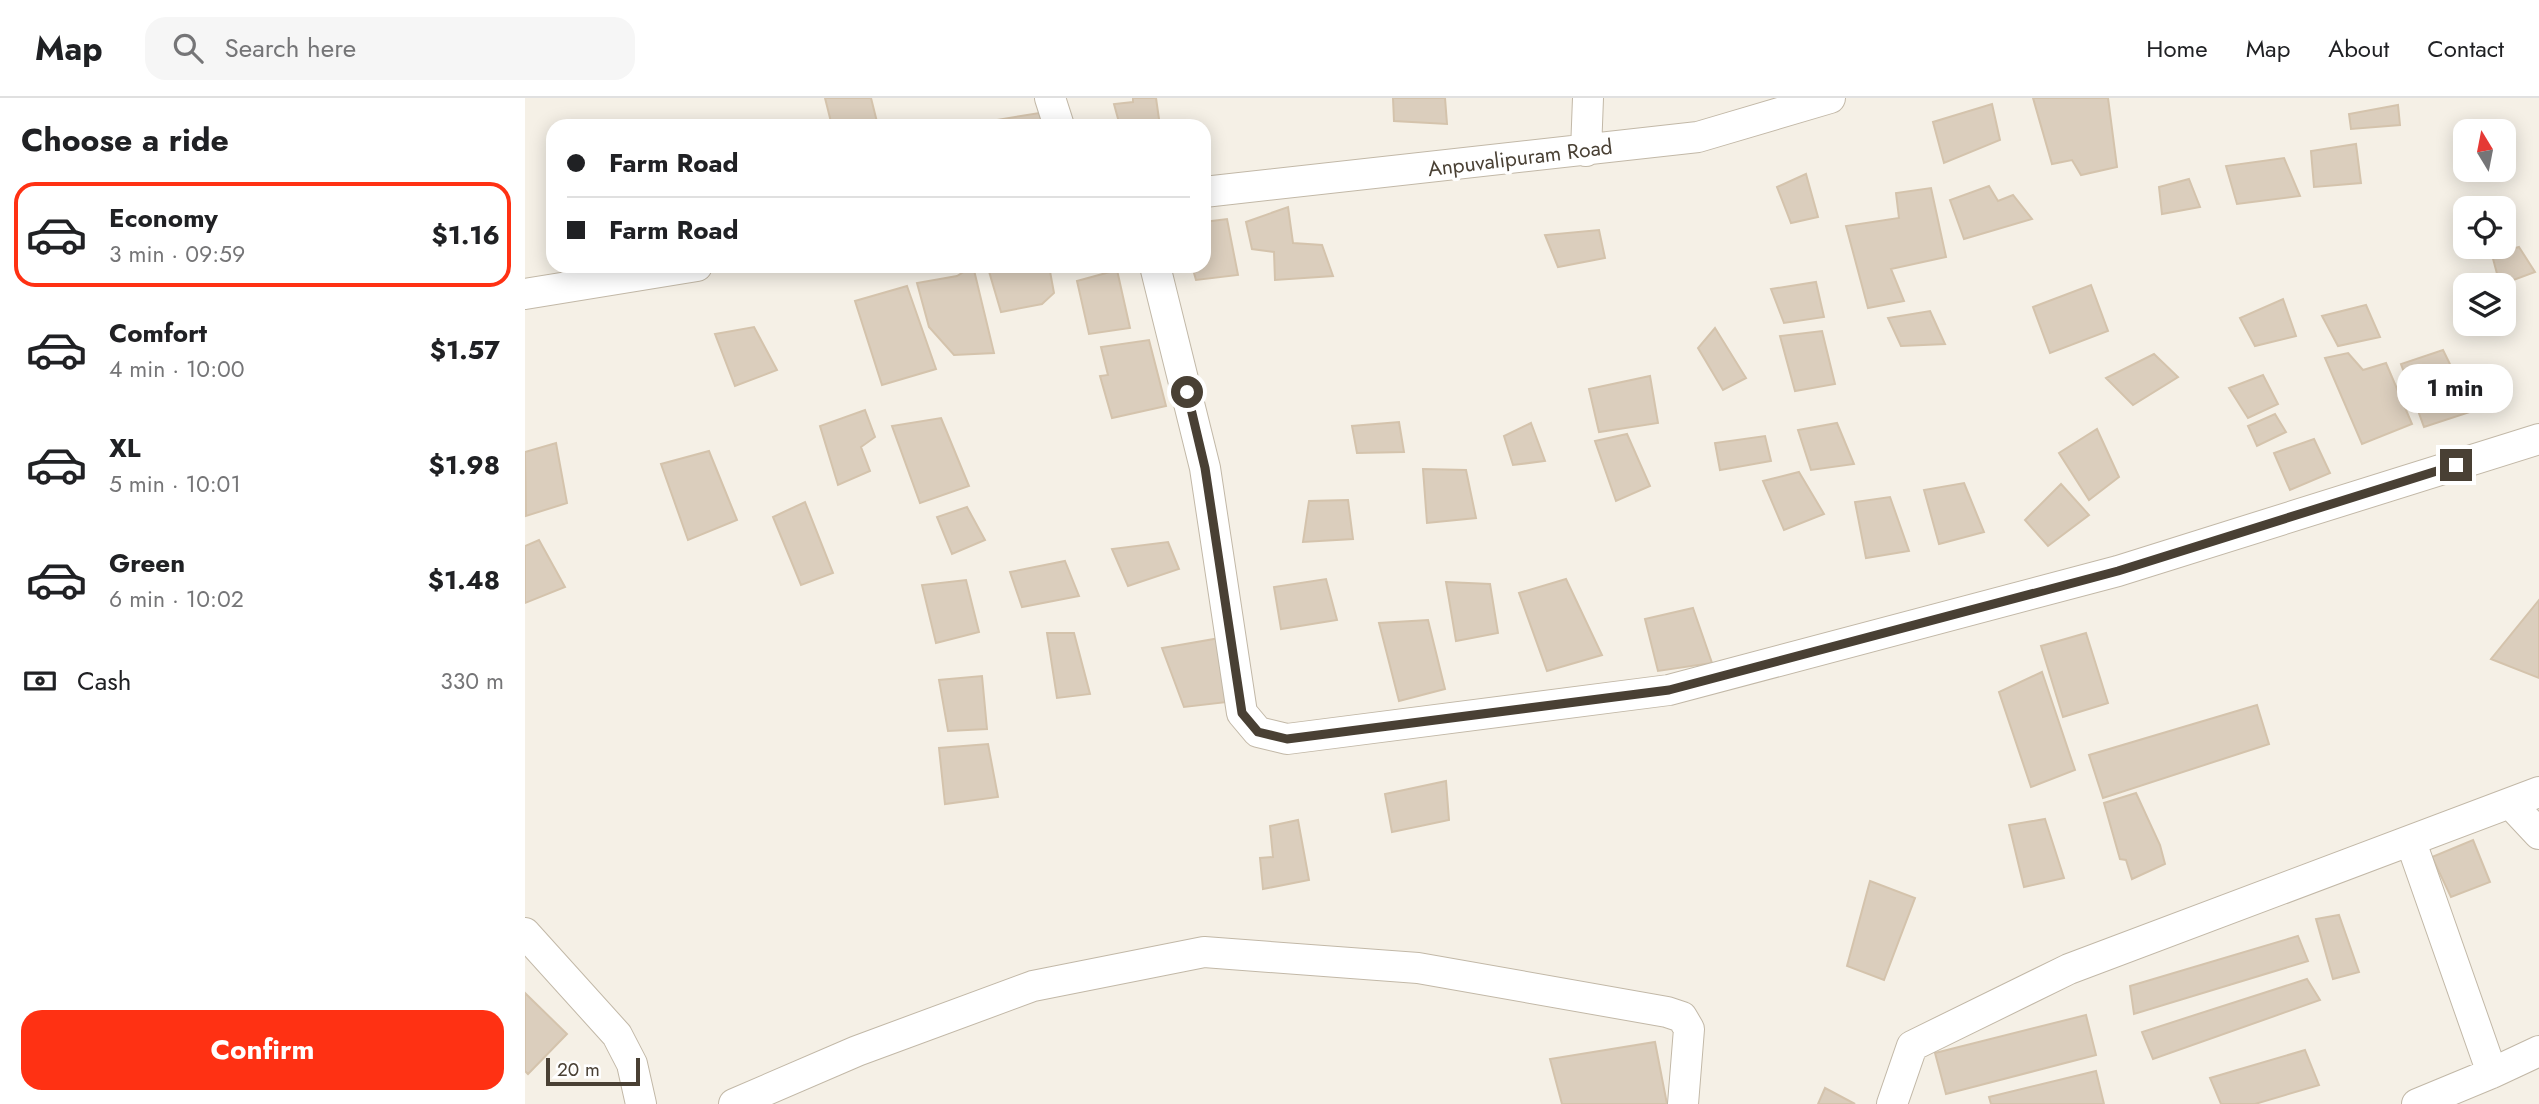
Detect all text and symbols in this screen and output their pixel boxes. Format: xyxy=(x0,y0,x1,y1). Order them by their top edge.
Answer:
search box xyxy=(145,17,635,80)
text: Map xyxy=(35,25,103,72)
icon: search xyxy=(169,29,207,67)
text: Search here xyxy=(225,29,356,67)
text: Home xyxy=(2146,31,2208,66)
text: Map xyxy=(2246,31,2290,66)
text: About xyxy=(2328,31,2389,66)
text: Contact xyxy=(2427,31,2504,66)
text: Choose a ride xyxy=(21,117,229,163)
north arrow xyxy=(2453,119,2517,182)
map controls xyxy=(2453,119,2516,336)
street label: Anpuvalipuram Road xyxy=(1426,132,1614,184)
text: Farm Road xyxy=(609,144,739,182)
button: locate xyxy=(2453,196,2516,259)
text: Economy xyxy=(109,199,218,237)
icon: car xyxy=(25,203,88,266)
text: Farm Road xyxy=(609,211,739,249)
text: $1.16 xyxy=(432,216,500,254)
text: 3 min · 09:59 xyxy=(109,237,245,271)
button: layers xyxy=(2453,273,2516,336)
text: Comfort xyxy=(109,314,207,352)
icon: car xyxy=(25,318,88,381)
text: $1.57 xyxy=(430,331,500,369)
text: 4 min · 10:00 xyxy=(109,352,245,386)
callout: 1 min xyxy=(2398,364,2514,412)
text: 1 min xyxy=(2426,371,2484,405)
route start xyxy=(1171,376,1203,408)
text: XL xyxy=(109,429,141,467)
icon: car xyxy=(25,433,88,496)
text: $1.98 xyxy=(429,446,500,484)
route end xyxy=(2440,449,2472,481)
text: 5 min · 10:01 xyxy=(109,467,241,501)
text: Green xyxy=(109,544,185,582)
icon: car xyxy=(25,548,88,611)
text: $1.48 xyxy=(428,561,500,599)
text: 6 min · 10:02 xyxy=(109,582,244,616)
icon: cash xyxy=(21,662,59,700)
text: Cash xyxy=(77,662,131,700)
text: 330 m xyxy=(440,664,504,698)
button: Confirm xyxy=(21,1010,504,1090)
scale bar xyxy=(546,1055,641,1087)
text: 20 m xyxy=(557,1056,600,1083)

